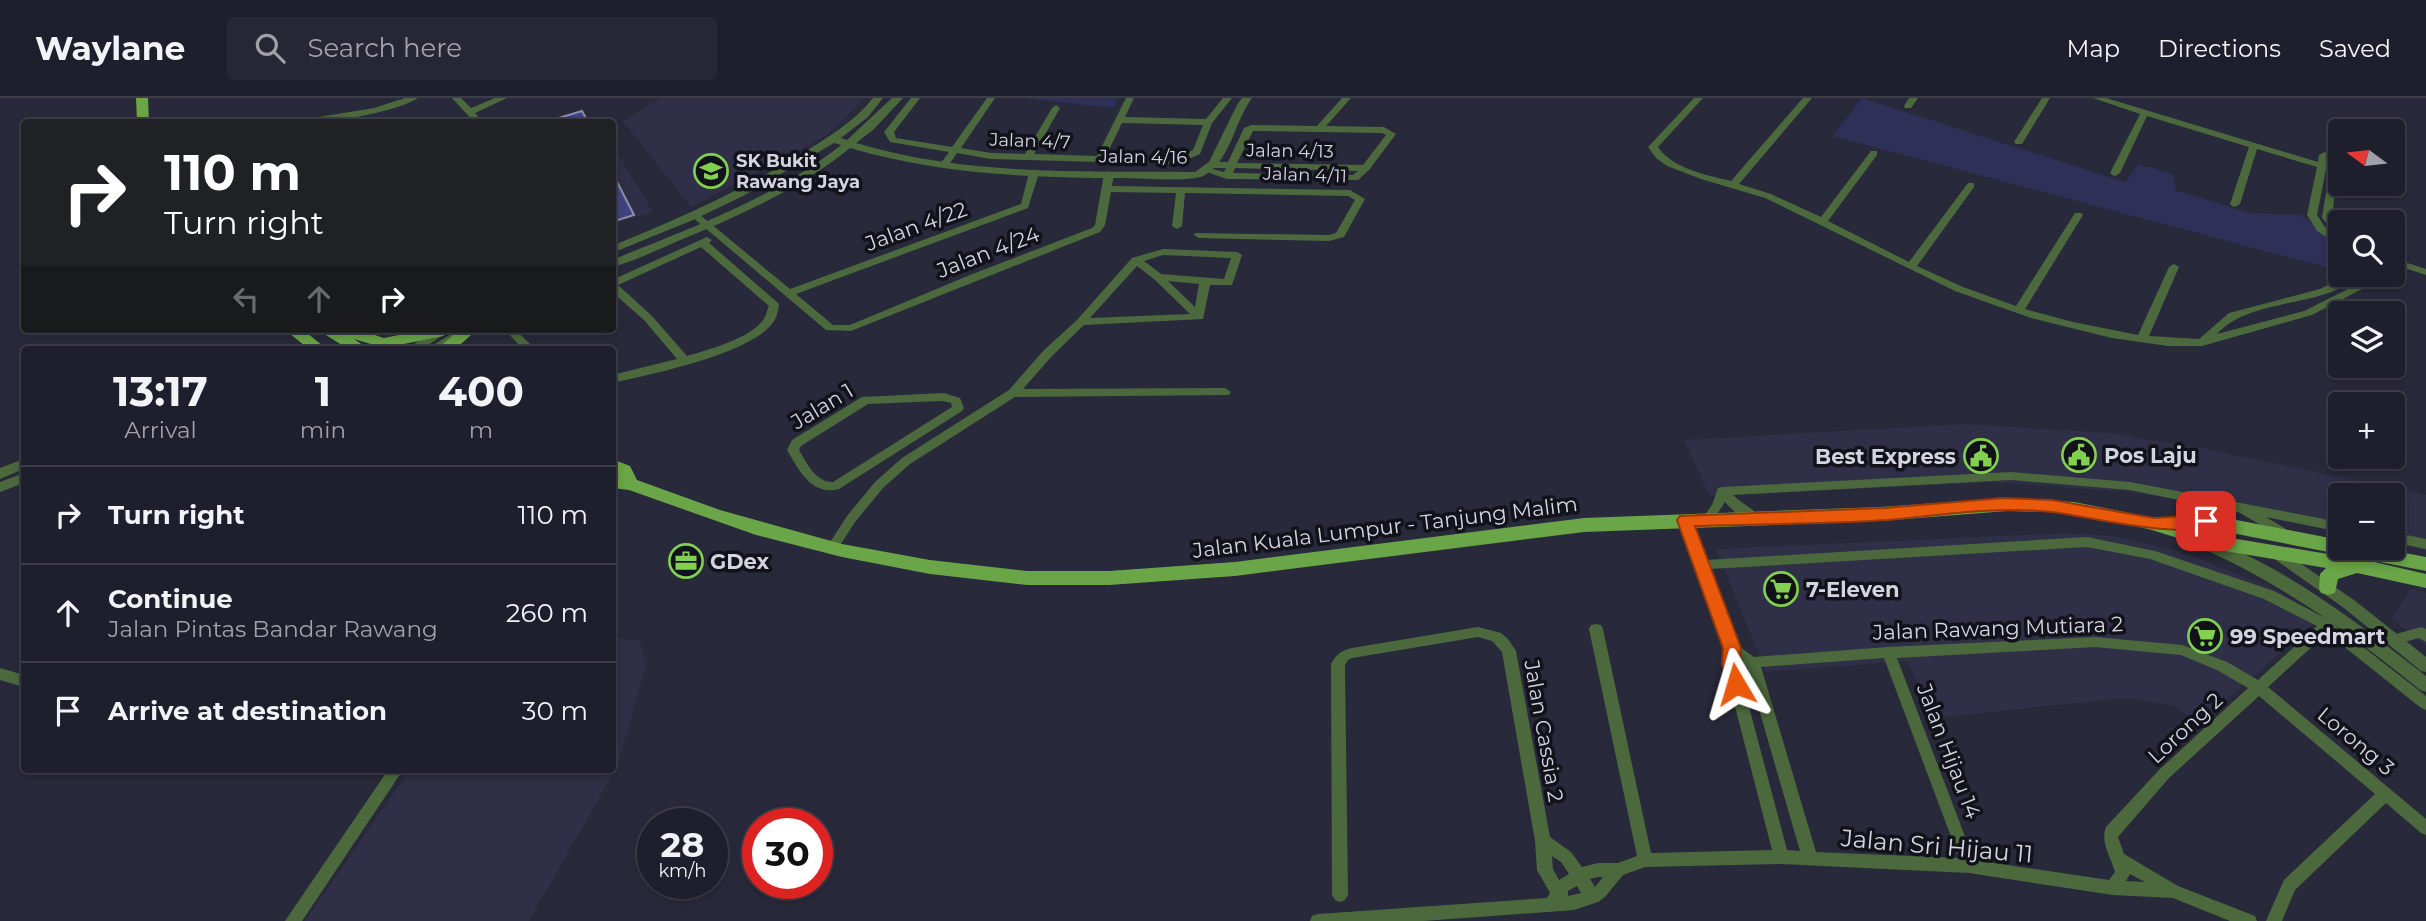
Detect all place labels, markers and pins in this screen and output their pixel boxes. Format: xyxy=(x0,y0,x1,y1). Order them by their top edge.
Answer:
place label: SK Bukit Rawang Jaya xyxy=(736,150,860,193)
school or university icon: SK Bukit Rawang Jaya xyxy=(692,152,730,190)
public building icon: Pos Laju xyxy=(2060,436,2098,474)
public building icon: Best Express xyxy=(1962,437,2000,475)
place label: Pos Laju xyxy=(2104,443,2197,468)
place label: Best Express xyxy=(1815,444,1956,469)
pin xyxy=(2176,491,2236,551)
office icon: GDex xyxy=(667,542,705,580)
place label: GDex xyxy=(710,549,769,574)
supermarket icon: 7-Eleven xyxy=(1762,570,1800,608)
place label: 7-Eleven xyxy=(1806,577,1900,602)
supermarket icon: 99 Speedmart xyxy=(2186,617,2224,655)
place label: 99 Speedmart xyxy=(2230,624,2385,649)

